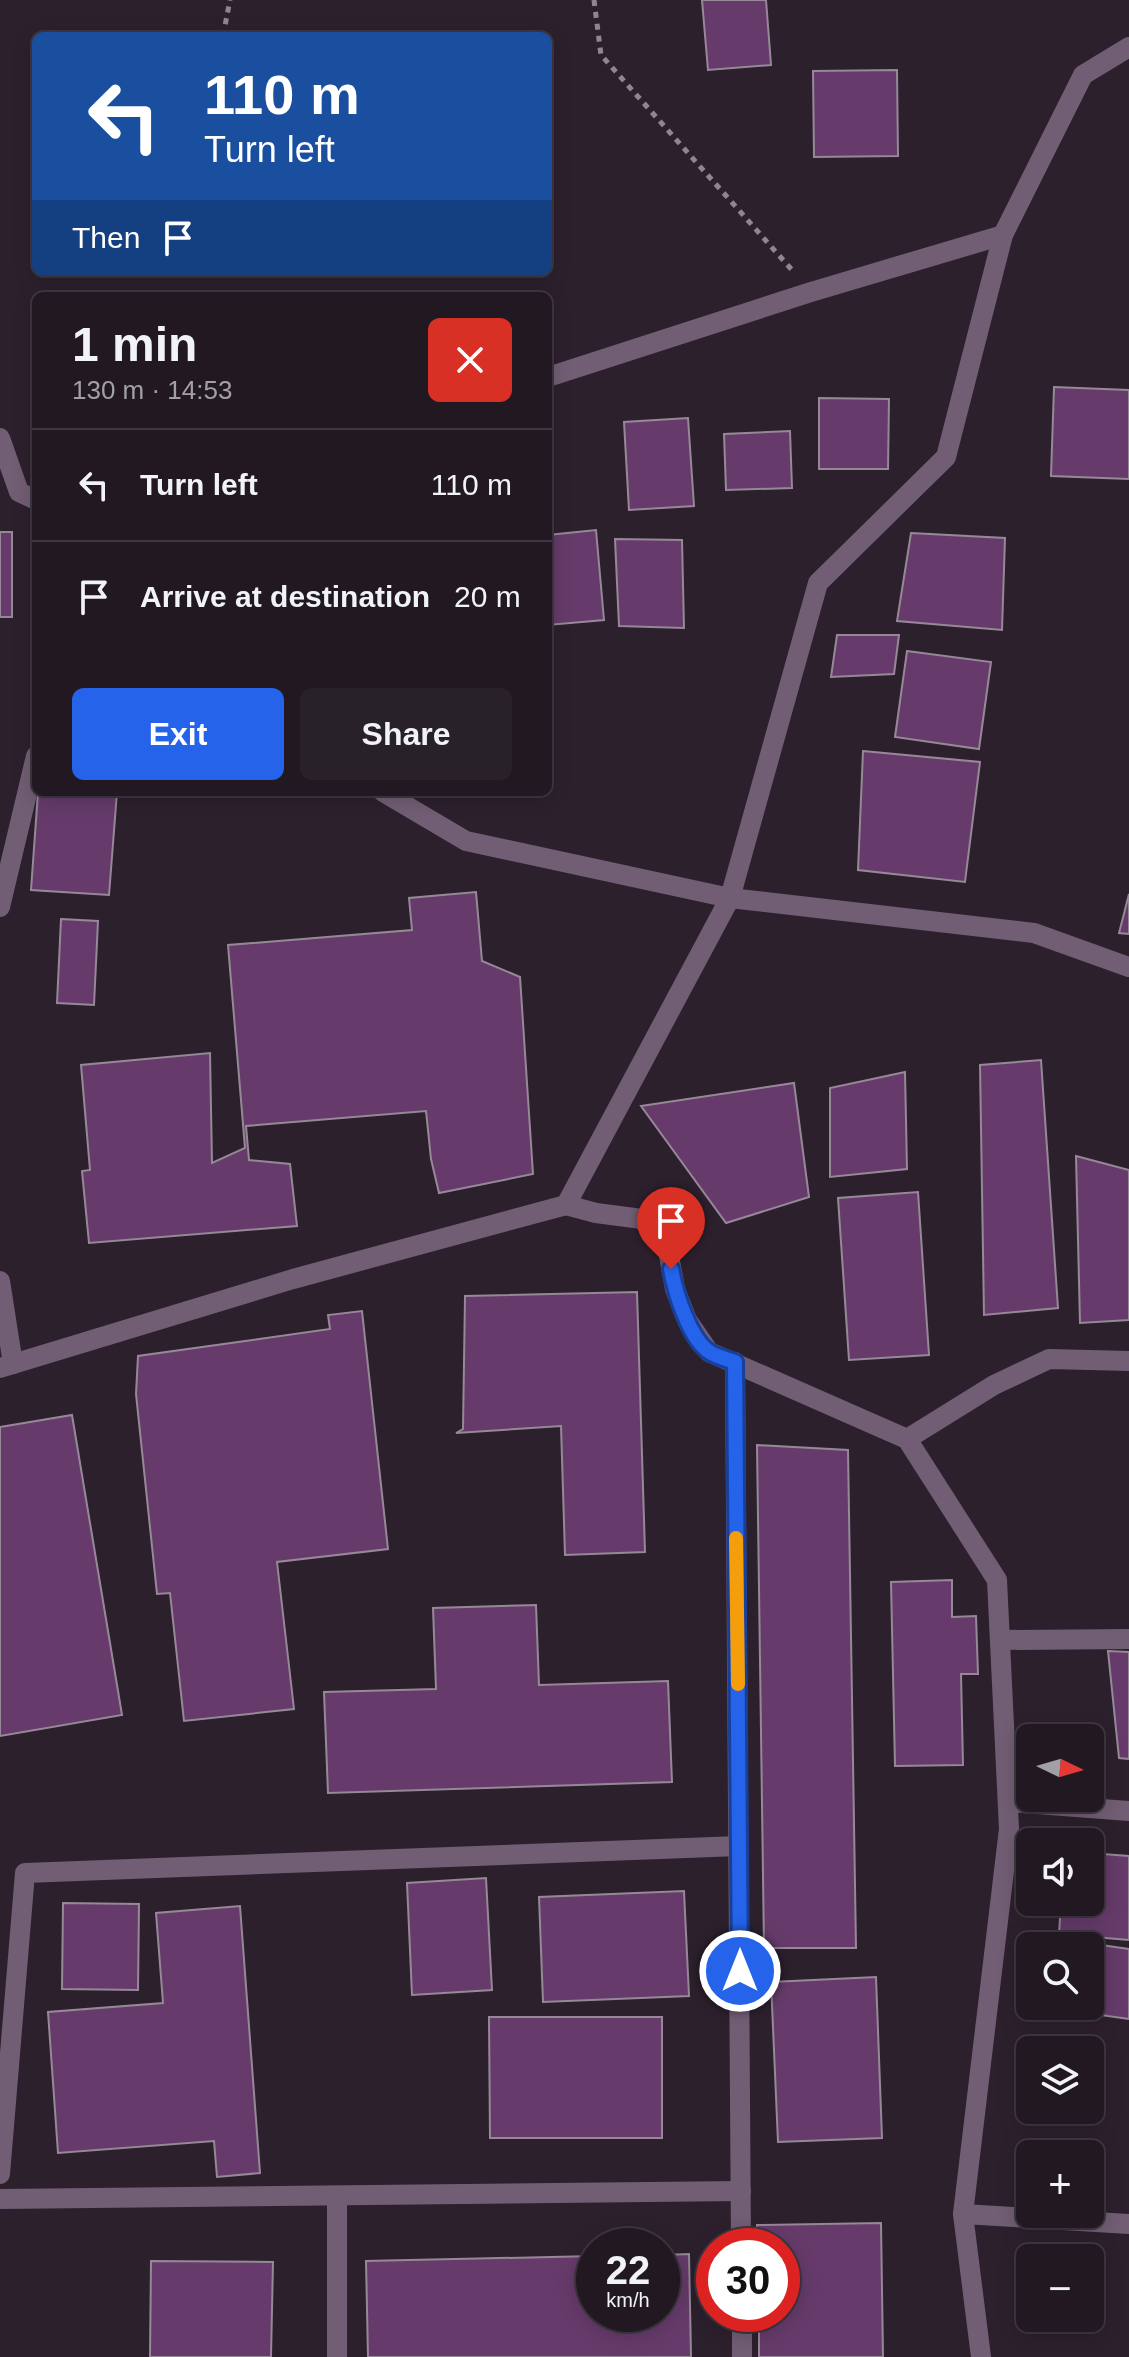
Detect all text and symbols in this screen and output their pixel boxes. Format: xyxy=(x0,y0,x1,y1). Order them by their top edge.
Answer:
text: 110 m xyxy=(204,63,360,126)
icon: left xyxy=(72,64,176,168)
text: Turn left xyxy=(204,129,335,170)
icon: arrive xyxy=(156,216,200,260)
text: Then xyxy=(72,221,140,254)
text: 1 min xyxy=(72,318,197,371)
button: close xyxy=(428,318,512,402)
text: 130 m · 14:53 xyxy=(72,375,232,405)
icon: left xyxy=(72,463,116,507)
text: Turn left xyxy=(140,468,258,501)
text: 110 m xyxy=(431,468,512,501)
icon: arrive xyxy=(72,575,116,619)
text: Arrive at destination xyxy=(140,580,430,613)
text: 20 m xyxy=(454,580,521,613)
button: Exit xyxy=(72,688,284,780)
button: Share xyxy=(300,688,512,780)
pin xyxy=(637,1187,705,1269)
icon: arrive xyxy=(649,1199,693,1243)
north arrow xyxy=(1016,1724,1104,1812)
map controls xyxy=(1016,1724,1104,2332)
button: sound xyxy=(1016,1828,1104,1916)
position arrow xyxy=(698,1929,782,2013)
button: search xyxy=(1016,1932,1104,2020)
button: layers xyxy=(1016,2036,1104,2124)
button: + xyxy=(1016,2140,1104,2228)
speed limit sign: 30 xyxy=(696,2228,800,2332)
button: − xyxy=(1016,2244,1104,2332)
text: 22 xyxy=(606,2248,650,2292)
text: km/h xyxy=(606,2289,650,2311)

